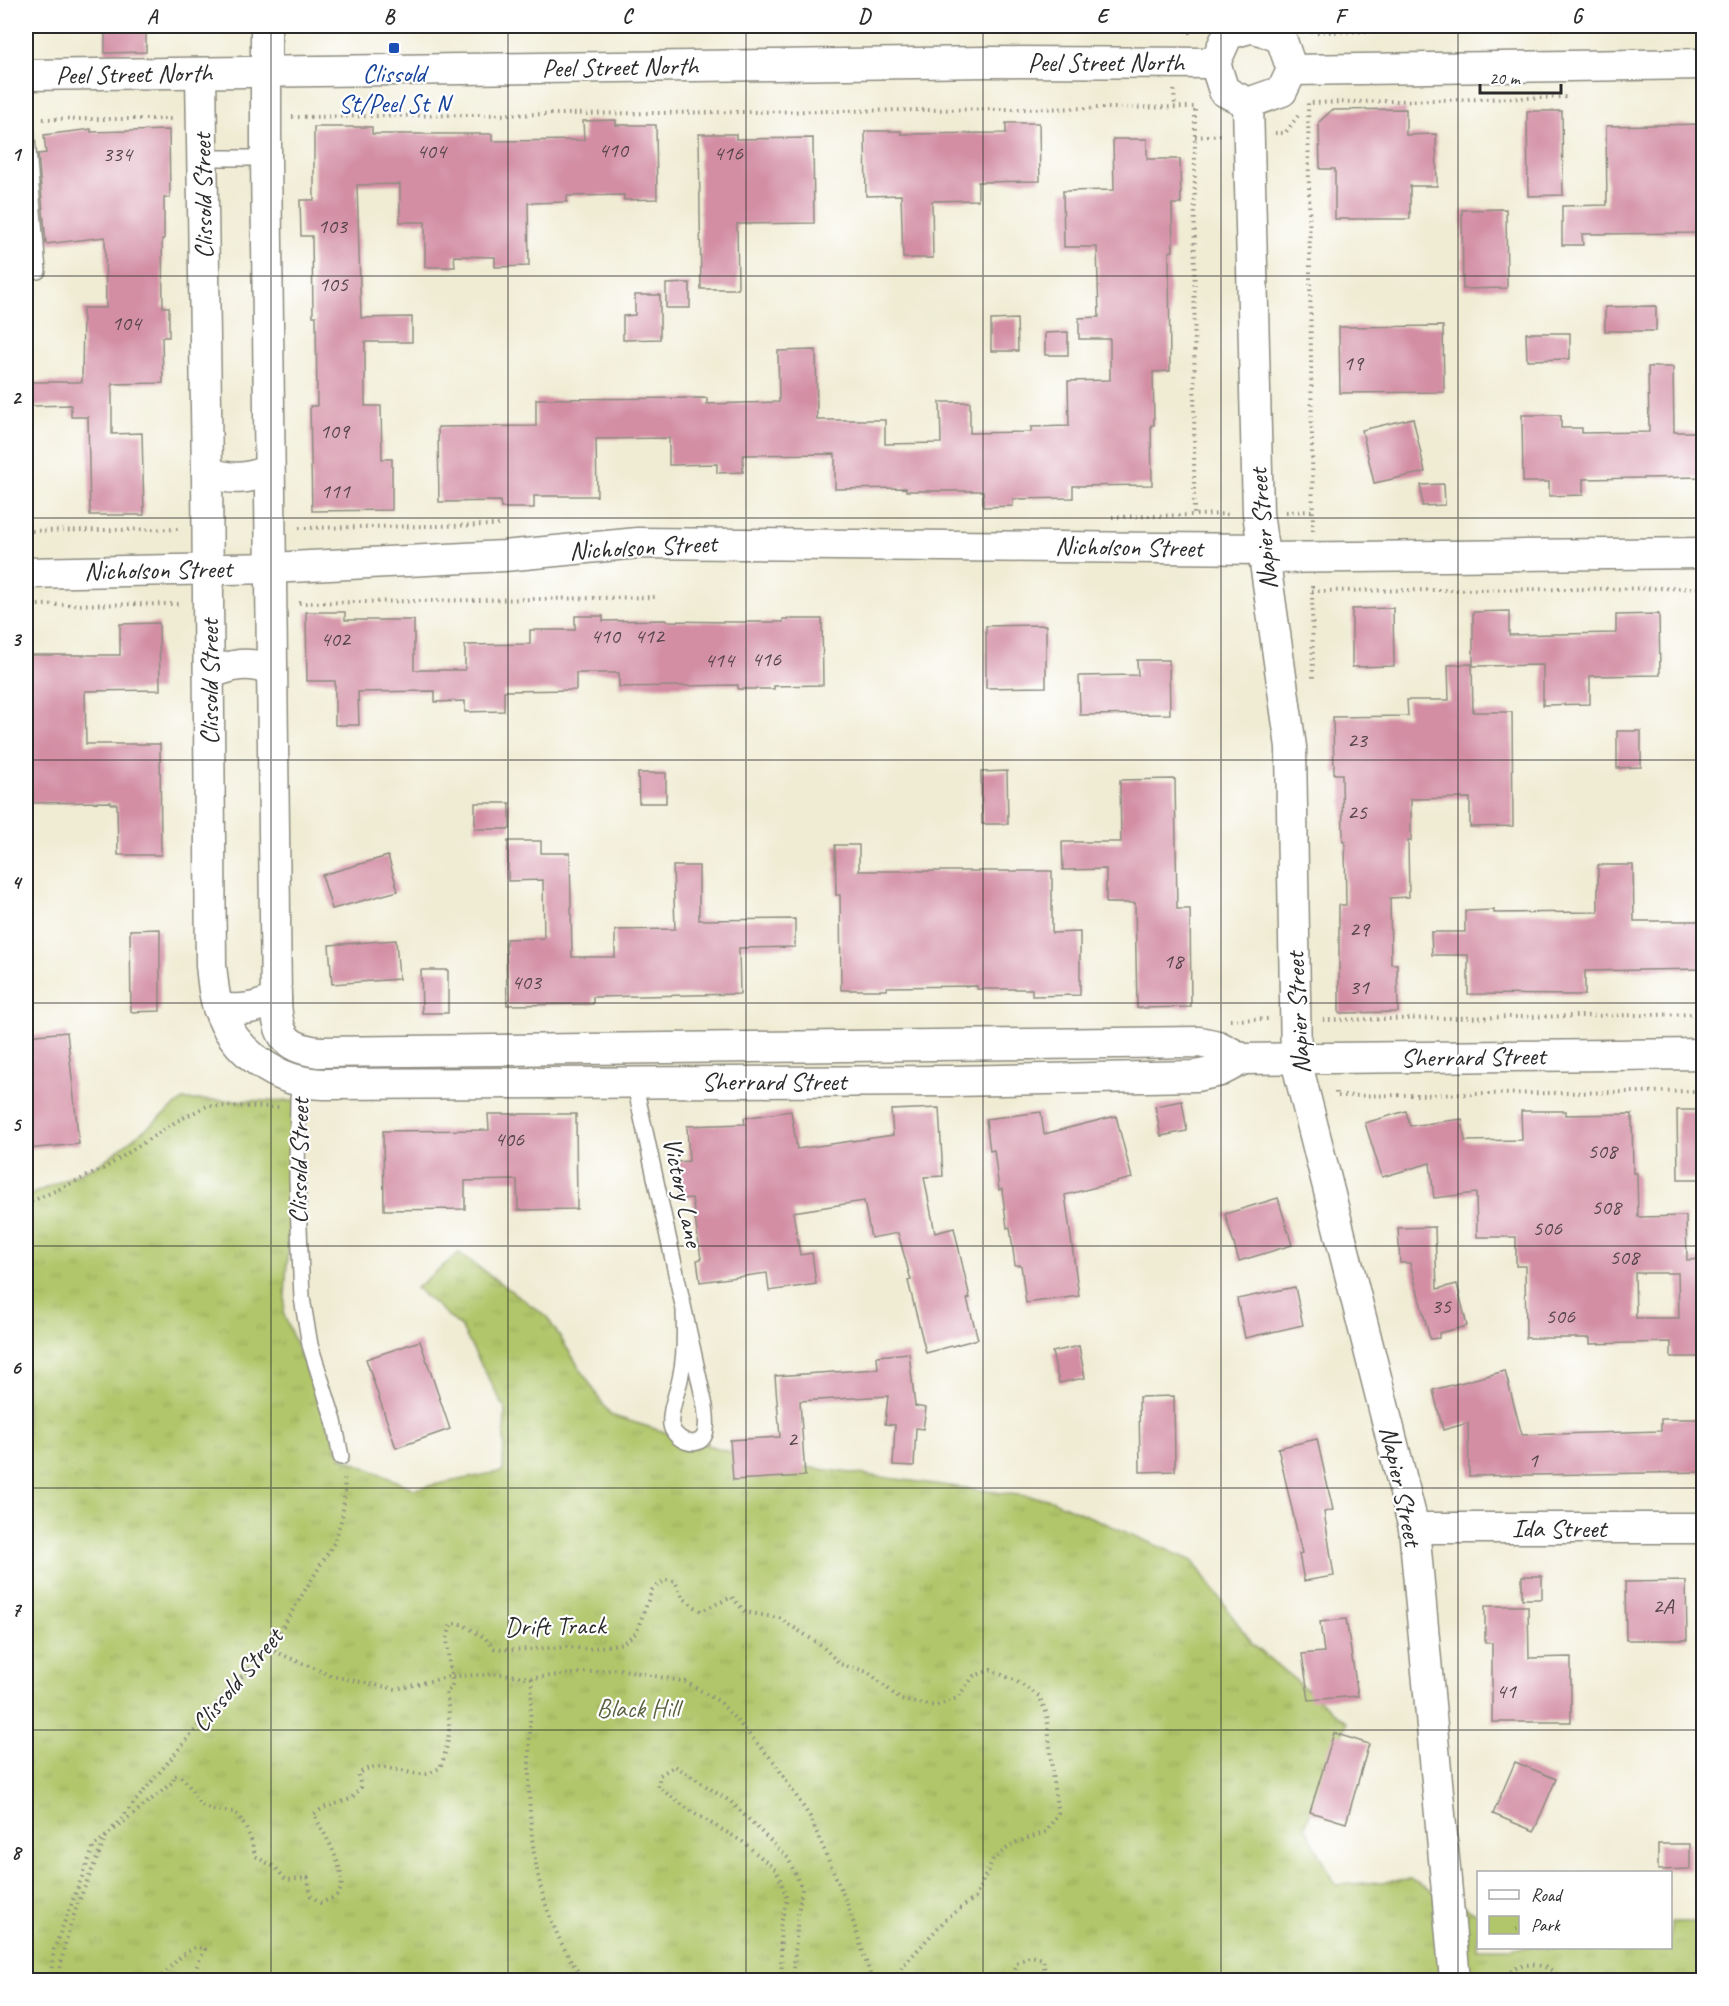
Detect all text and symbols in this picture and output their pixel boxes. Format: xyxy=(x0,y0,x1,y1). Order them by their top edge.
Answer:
text: A xyxy=(147,4,159,29)
text: B xyxy=(384,4,396,29)
text: C xyxy=(622,4,634,29)
text: D xyxy=(858,4,872,29)
text: E xyxy=(1097,4,1111,29)
text: F xyxy=(1335,4,1349,29)
text: G xyxy=(1572,4,1585,29)
marker: Clissold St/Peel St N xyxy=(387,41,401,55)
street label: Peel Street North xyxy=(1028,46,1186,79)
street label: Peel Street North xyxy=(542,49,700,85)
street label: Peel Street North xyxy=(56,56,214,92)
place label: Clissold St/Peel St N xyxy=(338,57,454,120)
scale bar xyxy=(1480,57,1561,95)
text: 20 m xyxy=(1489,67,1522,89)
street label: Clissold Street xyxy=(185,131,221,259)
house number: 410 xyxy=(598,136,630,164)
house number: 404 xyxy=(416,137,448,165)
house number: 416 xyxy=(713,139,744,167)
house number: 334 xyxy=(102,140,134,168)
text: 1 xyxy=(12,142,23,167)
house number: 103 xyxy=(317,212,349,240)
house number: 105 xyxy=(318,270,349,298)
house number: 104 xyxy=(111,309,143,337)
house number: 19 xyxy=(1343,349,1365,377)
text: 2 xyxy=(12,385,23,410)
house number: 109 xyxy=(319,417,351,445)
street label: Napier Street xyxy=(1241,464,1285,591)
house number: 111 xyxy=(320,477,351,505)
street label: Nicholson Street xyxy=(568,527,720,567)
street label: Nicholson Street xyxy=(1055,529,1206,565)
street label: Nicholson Street xyxy=(84,552,235,588)
street label: Clissold Street xyxy=(193,617,226,745)
house number: 410 xyxy=(590,622,622,650)
house number: 412 xyxy=(634,622,666,650)
house number: 402 xyxy=(320,625,352,653)
text: 3 xyxy=(12,627,23,652)
house number: 416 xyxy=(751,645,782,673)
house number: 414 xyxy=(704,646,736,674)
house number: 23 xyxy=(1347,726,1369,754)
house number: 25 xyxy=(1347,798,1368,826)
text: 4 xyxy=(12,870,24,895)
house number: 29 xyxy=(1349,915,1371,943)
house number: 18 xyxy=(1163,947,1185,975)
street label: Napier Street xyxy=(1278,949,1318,1075)
house number: 403 xyxy=(511,968,543,996)
house number: 31 xyxy=(1349,973,1370,1001)
street label: Sherrard Street xyxy=(1400,1039,1548,1075)
street label: Sherrard Street xyxy=(702,1065,849,1098)
street label: Clissold Street xyxy=(281,1096,317,1224)
text: 5 xyxy=(12,1112,23,1137)
house number: 406 xyxy=(494,1125,525,1153)
street label: Victory Lane xyxy=(655,1134,711,1252)
house number: 508 xyxy=(1587,1137,1619,1165)
house number: 508 xyxy=(1591,1193,1623,1221)
house number: 506 xyxy=(1532,1214,1563,1242)
house number: 508 xyxy=(1609,1243,1641,1271)
house number: 35 xyxy=(1431,1292,1452,1320)
house number: 506 xyxy=(1545,1302,1576,1330)
text: 6 xyxy=(11,1355,22,1380)
street label: Napier Street xyxy=(1372,1423,1430,1551)
house number: 2 xyxy=(787,1425,799,1453)
house number: 1 xyxy=(1528,1446,1539,1474)
street label: Ida Street xyxy=(1512,1512,1608,1545)
house number: 2A xyxy=(1653,1592,1674,1620)
text: 7 xyxy=(12,1597,23,1622)
street label: Drift Track xyxy=(504,1609,608,1643)
street label: Clissold Street xyxy=(184,1619,292,1739)
house number: 41 xyxy=(1496,1677,1517,1705)
park label: Black Hill xyxy=(597,1692,684,1725)
text: 8 xyxy=(12,1840,24,1865)
legend xyxy=(1477,1871,1672,1949)
text: Road xyxy=(1531,1884,1564,1906)
text: Park xyxy=(1531,1914,1561,1936)

